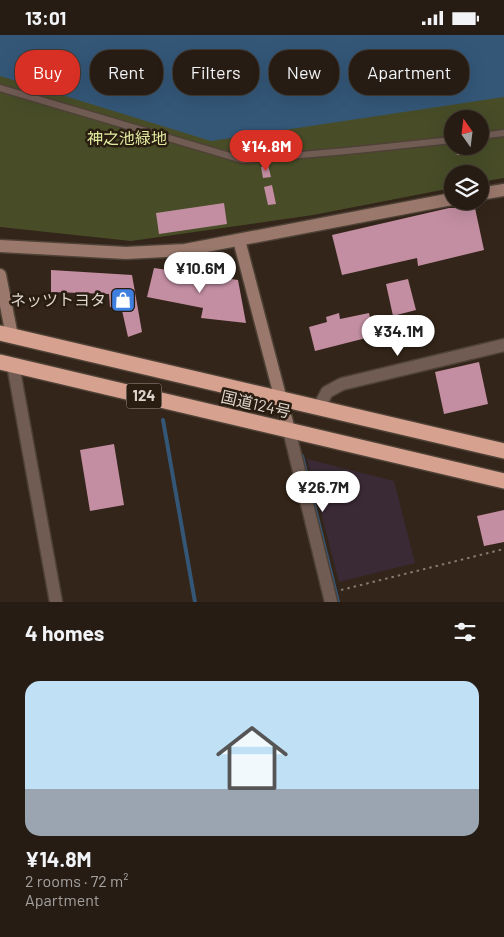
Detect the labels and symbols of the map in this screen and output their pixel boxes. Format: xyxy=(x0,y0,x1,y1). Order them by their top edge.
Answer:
north arrow xyxy=(444,110,489,155)
park label: 神之池緑地 xyxy=(87,128,167,147)
pin: ¥14.8M xyxy=(225,129,307,172)
pin: ¥10.6M xyxy=(159,251,241,294)
shop icon: ネッツトヨタ xyxy=(110,287,136,313)
place label: ネッツトヨタ xyxy=(10,290,106,309)
pin: ¥34.1M xyxy=(357,315,439,357)
road number: 124 xyxy=(126,383,162,409)
street label: 国道124号 xyxy=(219,386,293,421)
pin: ¥26.7M xyxy=(282,471,364,513)

